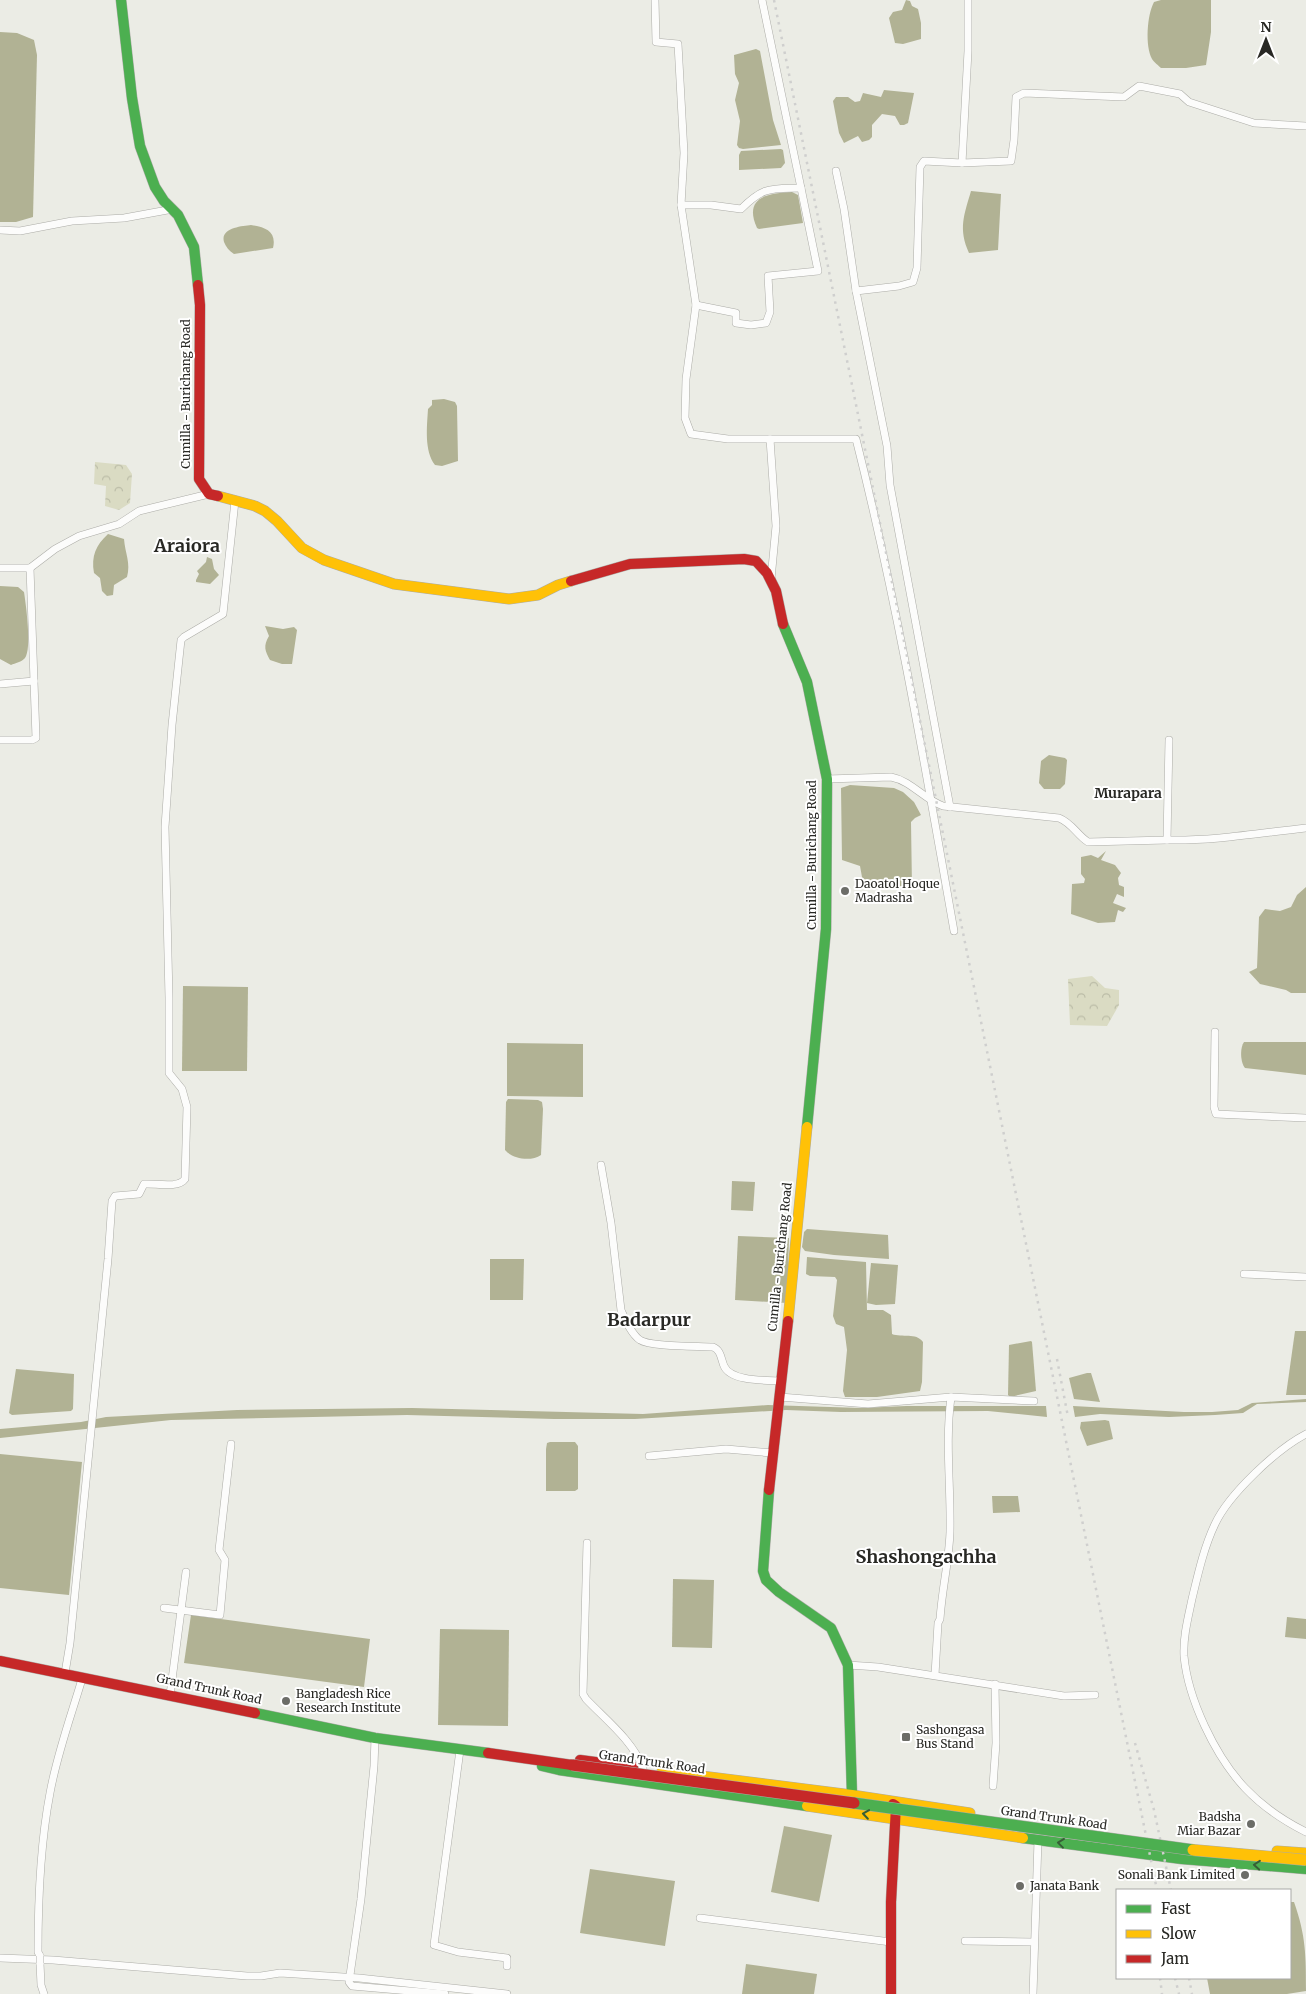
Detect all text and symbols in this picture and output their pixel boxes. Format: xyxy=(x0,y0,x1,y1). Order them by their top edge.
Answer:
north arrow xyxy=(1241,15,1291,65)
text: N xyxy=(1260,18,1272,36)
street label: Cumilla - Burichang Road xyxy=(178,319,193,469)
district label: Araiora xyxy=(153,534,220,557)
street label: Cumilla - Burichang Road xyxy=(804,780,819,930)
district label: Murapara xyxy=(1094,784,1162,802)
place label: Daoatol Hoque Madrasha xyxy=(855,876,940,905)
marker: Daoatol Hoque Madrasha xyxy=(839,885,851,897)
street label: Cumilla - Burichang Road xyxy=(764,1182,795,1332)
district label: Badarpur xyxy=(607,1308,691,1331)
district label: Shashongachha xyxy=(855,1545,997,1568)
street label: Grand Trunk Road xyxy=(155,1670,263,1707)
place label: Bangladesh Rice Research Institute xyxy=(296,1686,400,1715)
marker: Bangladesh Rice Research Institute xyxy=(280,1695,292,1707)
place label: Sashongasa Bus Stand xyxy=(916,1722,985,1751)
marker: Sashongasa Bus Stand xyxy=(900,1731,912,1743)
street label: Grand Trunk Road xyxy=(598,1747,706,1776)
street label: Grand Trunk Road xyxy=(1000,1803,1108,1832)
one-way arrow xyxy=(862,1809,870,1820)
place label: Badsha Miar Bazar xyxy=(1177,1809,1242,1838)
marker: Badsha Miar Bazar xyxy=(1245,1818,1257,1830)
one-way arrow xyxy=(1057,1838,1066,1848)
one-way arrow xyxy=(1253,1860,1261,1871)
place label: Sonali Bank Limited xyxy=(1118,1867,1235,1882)
marker: Sonali Bank Limited xyxy=(1239,1869,1251,1881)
place label: Janata Bank xyxy=(1029,1878,1100,1893)
marker: Janata Bank xyxy=(1014,1880,1026,1892)
legend xyxy=(1116,1889,1291,1979)
text: Fast xyxy=(1161,1899,1191,1918)
text: Slow xyxy=(1161,1924,1196,1943)
text: Jam xyxy=(1160,1949,1189,1968)

